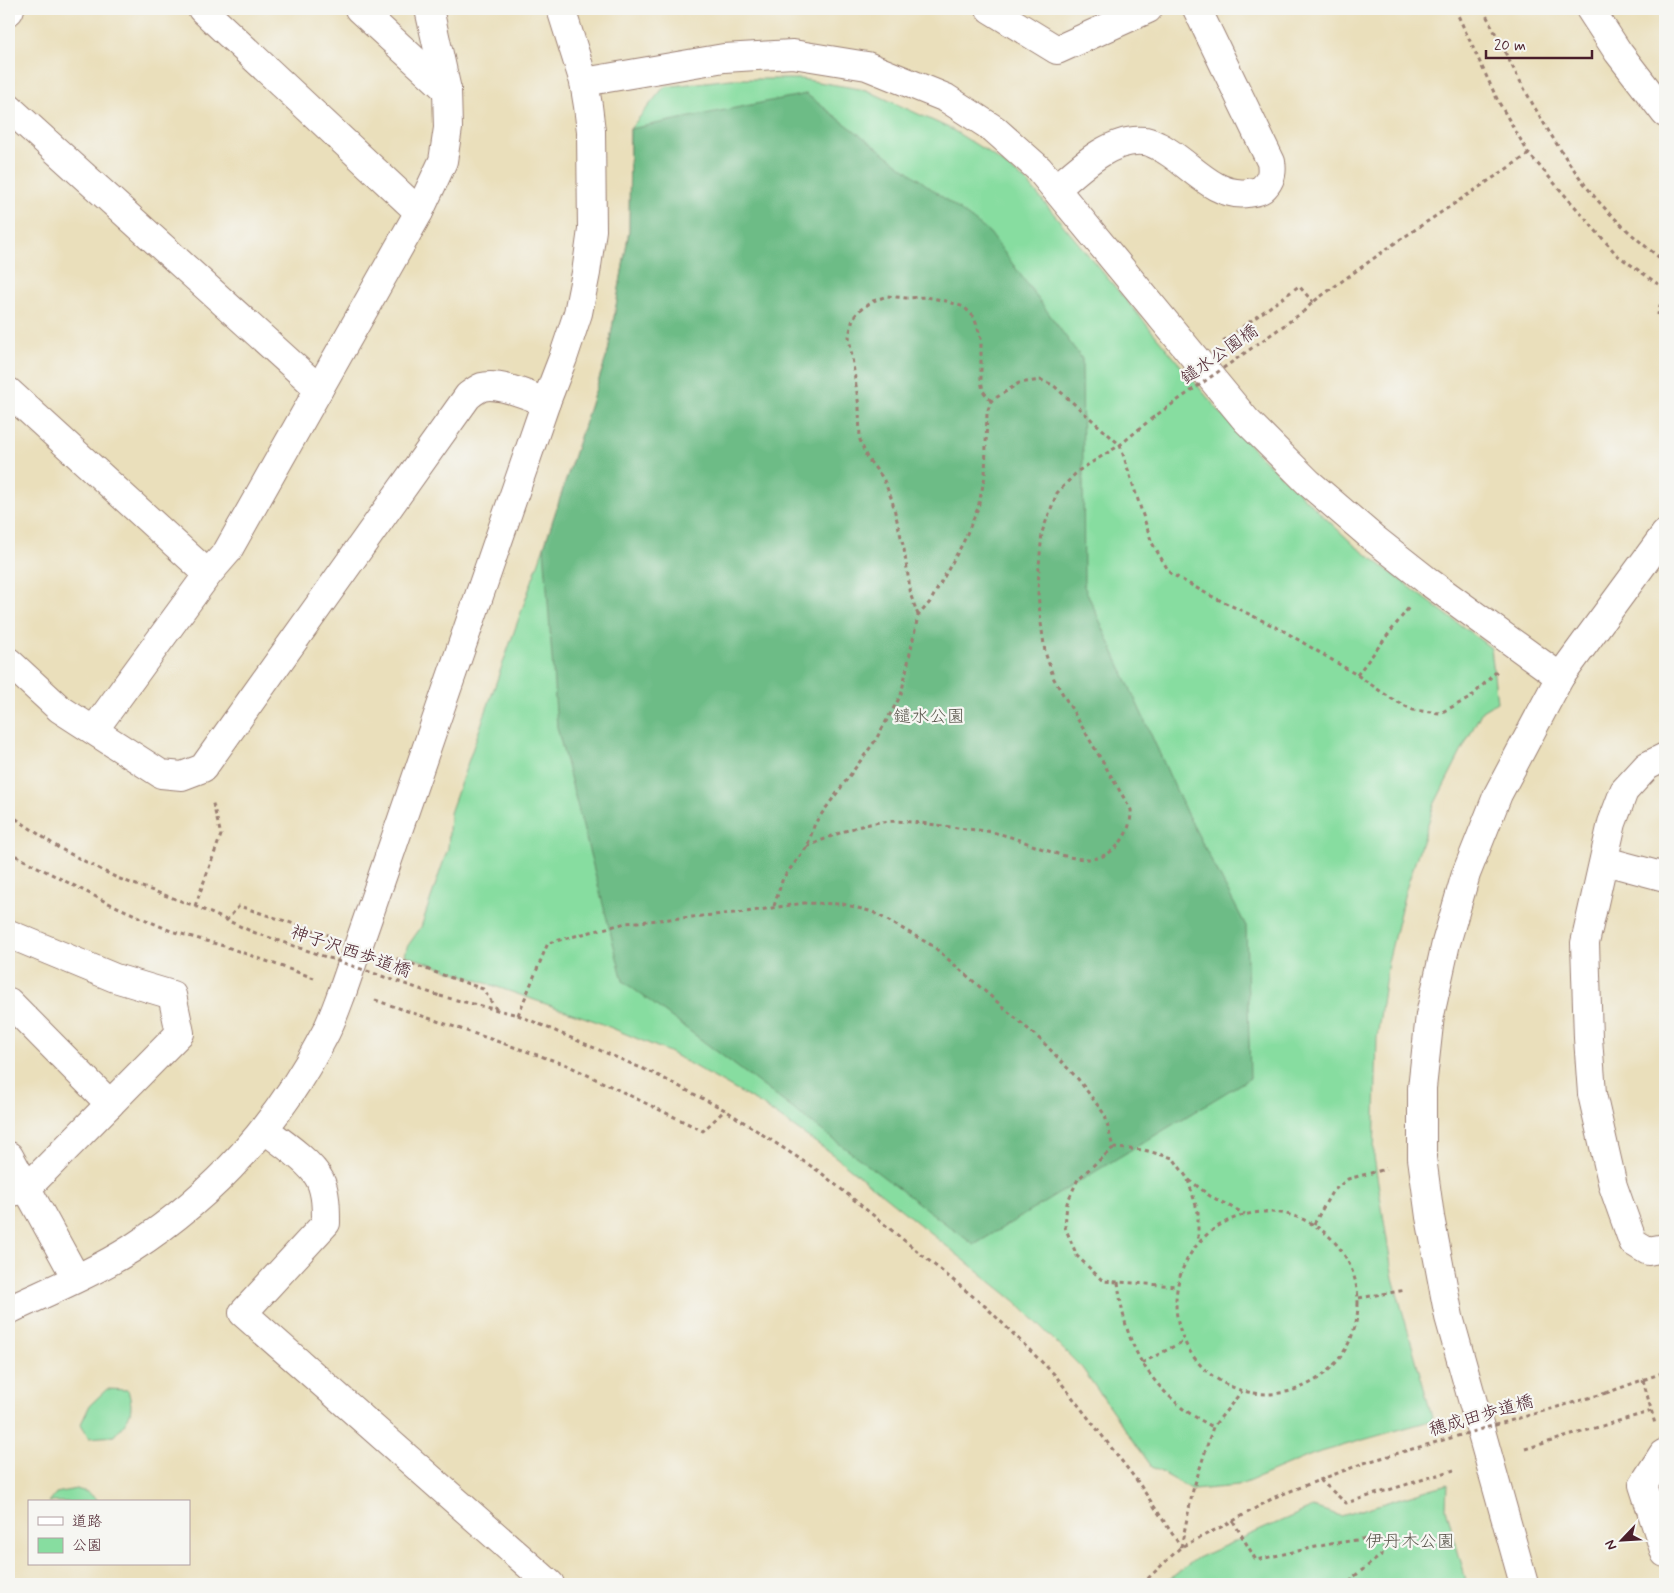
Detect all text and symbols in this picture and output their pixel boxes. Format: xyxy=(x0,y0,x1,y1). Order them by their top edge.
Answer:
scale bar xyxy=(1486,28,1593,60)
text: 20 m xyxy=(1494,36,1526,56)
street label: 鑓水公園橋 xyxy=(1176,319,1263,390)
park label: 鑓水公園 xyxy=(893,705,965,729)
street label: 神子沢西歩道橋 xyxy=(287,920,414,984)
street label: 穂成田歩道橋 xyxy=(1426,1390,1536,1442)
legend xyxy=(28,1500,190,1566)
text: 道路 xyxy=(72,1512,102,1532)
north arrow xyxy=(1596,1516,1646,1566)
park label: 伊丹木公園 xyxy=(1365,1530,1455,1554)
text: 公園 xyxy=(72,1536,102,1556)
text: N xyxy=(1601,1537,1621,1553)

